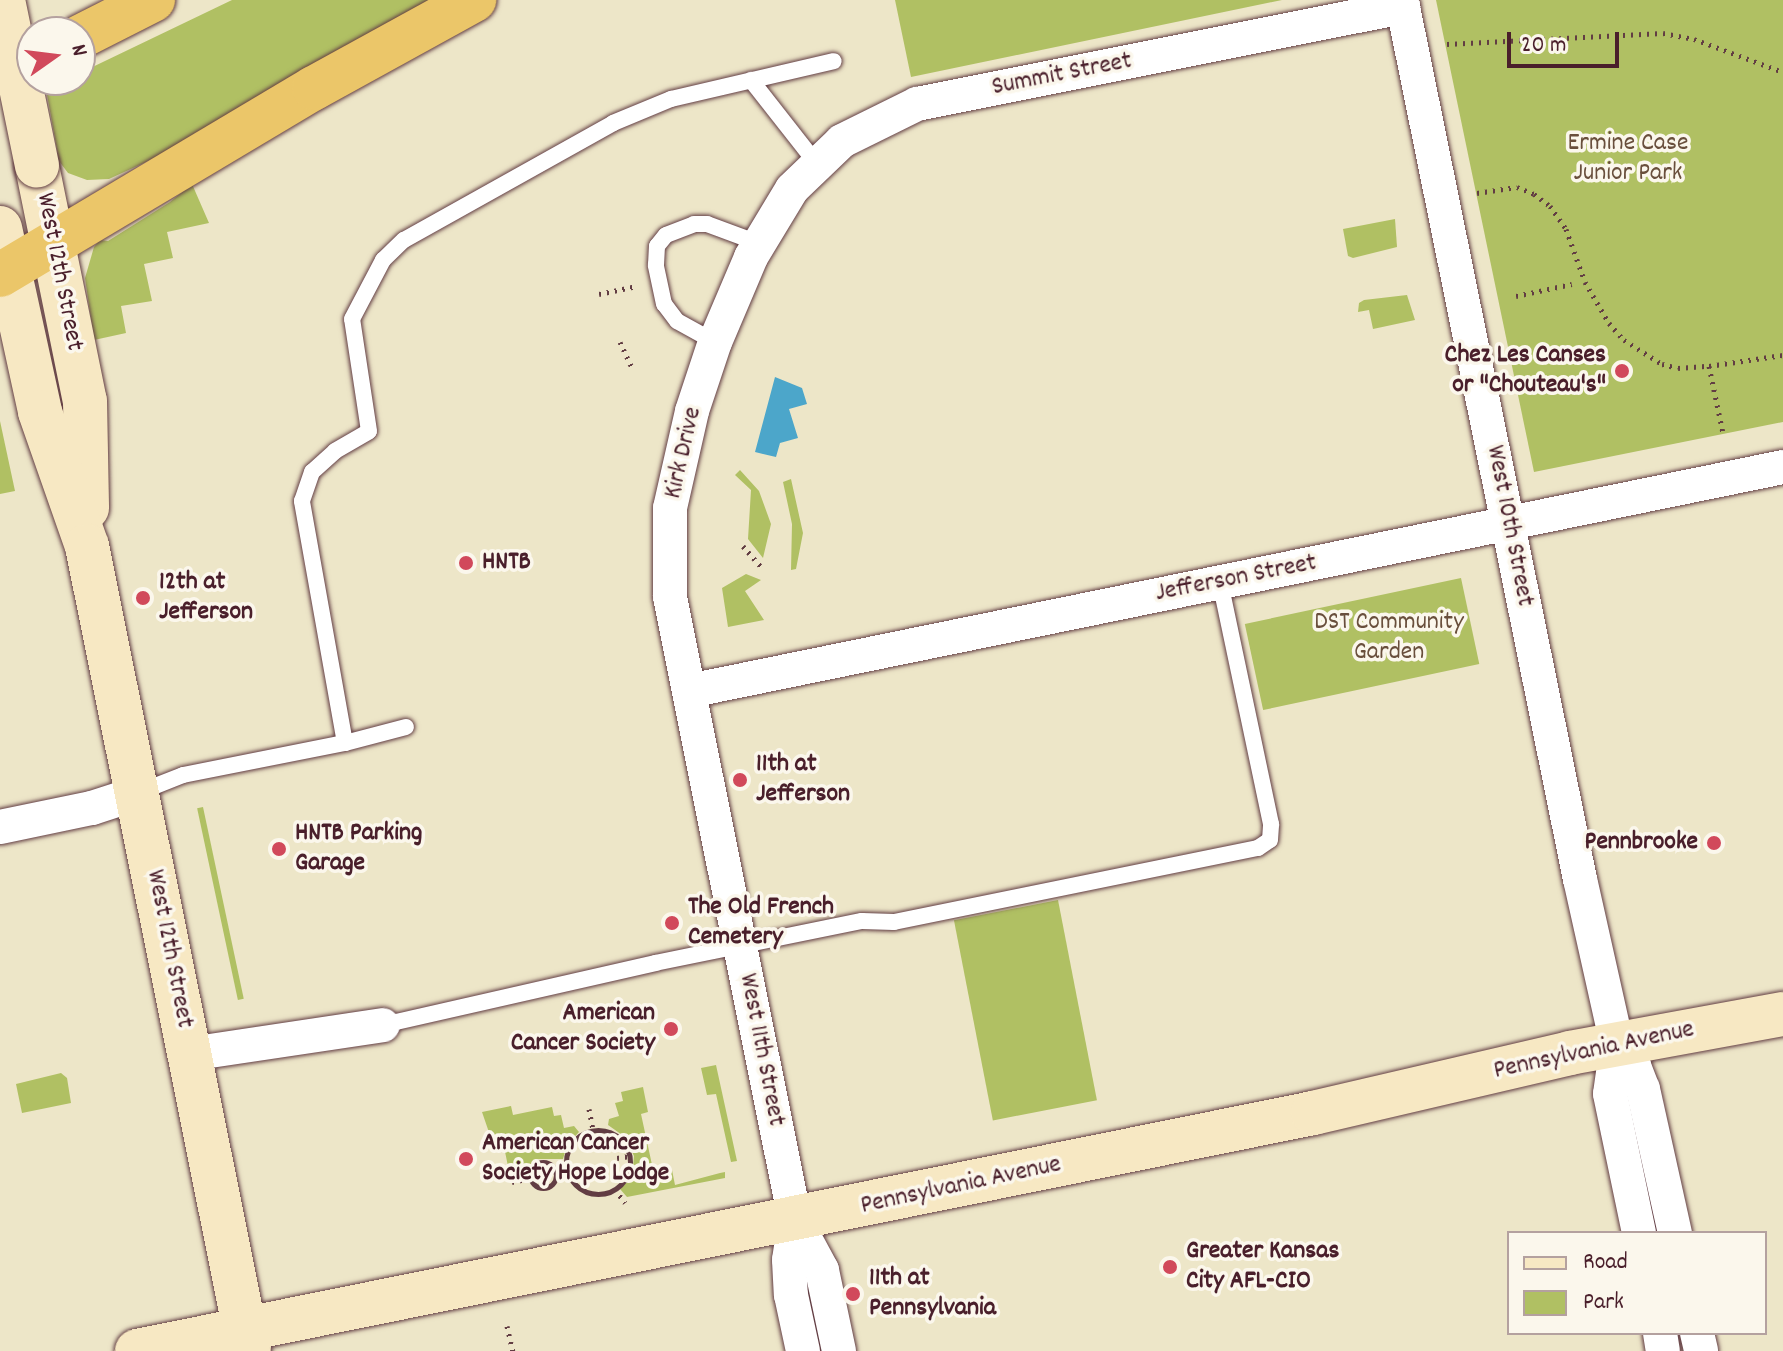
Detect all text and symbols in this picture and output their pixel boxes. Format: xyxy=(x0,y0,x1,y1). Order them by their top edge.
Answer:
north arrow xyxy=(16,16,96,96)
scale bar xyxy=(1511,16,1623,66)
text: 20 m xyxy=(1521,29,1567,63)
text: N xyxy=(61,42,94,60)
street label: Summit Street xyxy=(989,46,1135,104)
park label: Ermine Case Junior Park xyxy=(1568,128,1688,190)
street label: West 12th Street xyxy=(28,190,90,354)
place label: Chez Les Canses or "Chouteau's" xyxy=(1445,340,1606,402)
marker: Chez Les Canses or "Chouteau's" xyxy=(1613,362,1631,380)
street label: Kirk Drive xyxy=(658,404,710,502)
street label: West 10th Street xyxy=(1478,443,1540,609)
place label: HNTB xyxy=(482,547,531,579)
street label: Jefferson Street xyxy=(1153,548,1319,610)
marker: HNTB xyxy=(457,554,475,572)
place label: 12th at Jefferson xyxy=(159,567,253,628)
marker: 12th at Jefferson xyxy=(134,589,152,607)
park label: DST Community Garden xyxy=(1314,607,1464,668)
place label: 11th at Jefferson xyxy=(756,749,850,810)
marker: 11th at Jefferson xyxy=(731,771,749,789)
place label: HNTB Parking Garage xyxy=(295,818,422,880)
place label: Pennbrooke xyxy=(1585,827,1698,859)
marker: Pennbrooke xyxy=(1705,834,1723,852)
marker: HNTB Parking Garage xyxy=(270,840,288,858)
street label: West 12th Street xyxy=(138,867,200,1031)
place label: The Old French Cemetery xyxy=(688,892,834,954)
marker: The Old French Cemetery xyxy=(663,914,681,932)
street label: West 11th Street xyxy=(731,971,791,1129)
place label: American Cancer Society xyxy=(511,998,655,1060)
street label: Pennsylvania Avenue xyxy=(1491,1015,1697,1087)
marker: American Cancer Society xyxy=(662,1020,680,1038)
place label: American Cancer Society Hope Lodge xyxy=(482,1128,669,1190)
marker: American Cancer Society Hope Lodge xyxy=(457,1150,475,1168)
street label: Pennsylvania Avenue xyxy=(858,1150,1064,1222)
legend xyxy=(1507,1231,1767,1335)
place label: Greater Kansas City AFL-CIO xyxy=(1186,1236,1339,1298)
text: Road xyxy=(1583,1246,1628,1280)
marker: Greater Kansas City AFL-CIO xyxy=(1161,1258,1179,1276)
place label: 11th at Pennsylvania xyxy=(869,1263,996,1324)
marker: 11th at Pennsylvania xyxy=(844,1285,862,1303)
text: Park xyxy=(1583,1286,1624,1320)

